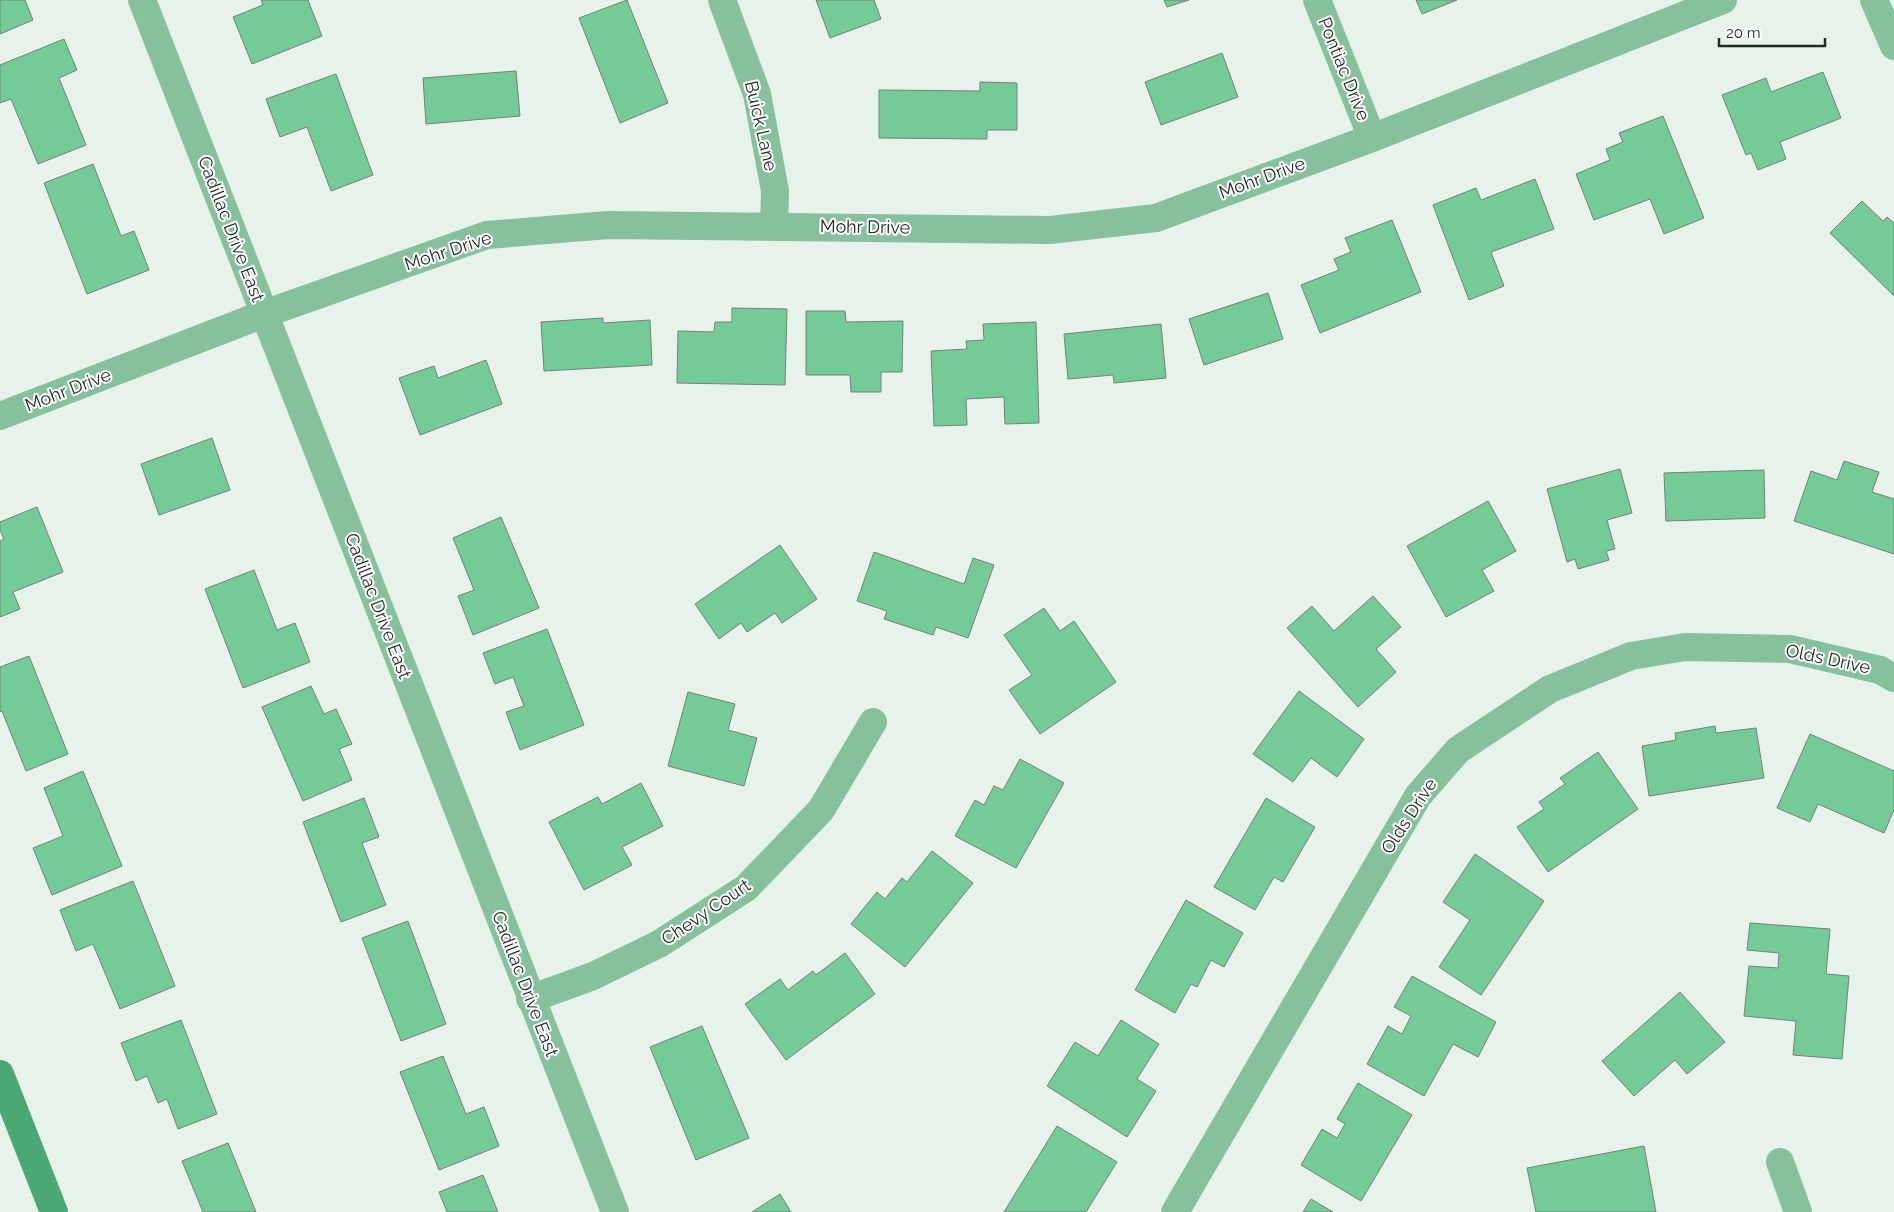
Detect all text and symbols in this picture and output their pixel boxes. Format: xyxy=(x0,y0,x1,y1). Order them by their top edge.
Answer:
street label: Pontiac Drive xyxy=(1314,14,1375,124)
scale bar xyxy=(1719,15,1825,47)
text: 20 m xyxy=(1726,24,1761,42)
street label: Buick Lane xyxy=(741,79,782,173)
street label: Mohr Drive xyxy=(1216,152,1308,203)
street label: Cadillac Drive East xyxy=(194,153,269,305)
street label: Mohr Drive xyxy=(820,215,911,238)
street label: Mohr Drive xyxy=(402,226,494,274)
street label: Mohr Drive xyxy=(22,363,114,416)
street label: Cadillac Drive East xyxy=(341,530,416,682)
street label: Olds Drive xyxy=(1784,639,1873,678)
street label: Olds Drive xyxy=(1376,774,1441,857)
street label: Chevy Court xyxy=(657,874,754,949)
street label: Cadillac Drive East xyxy=(488,908,563,1060)

